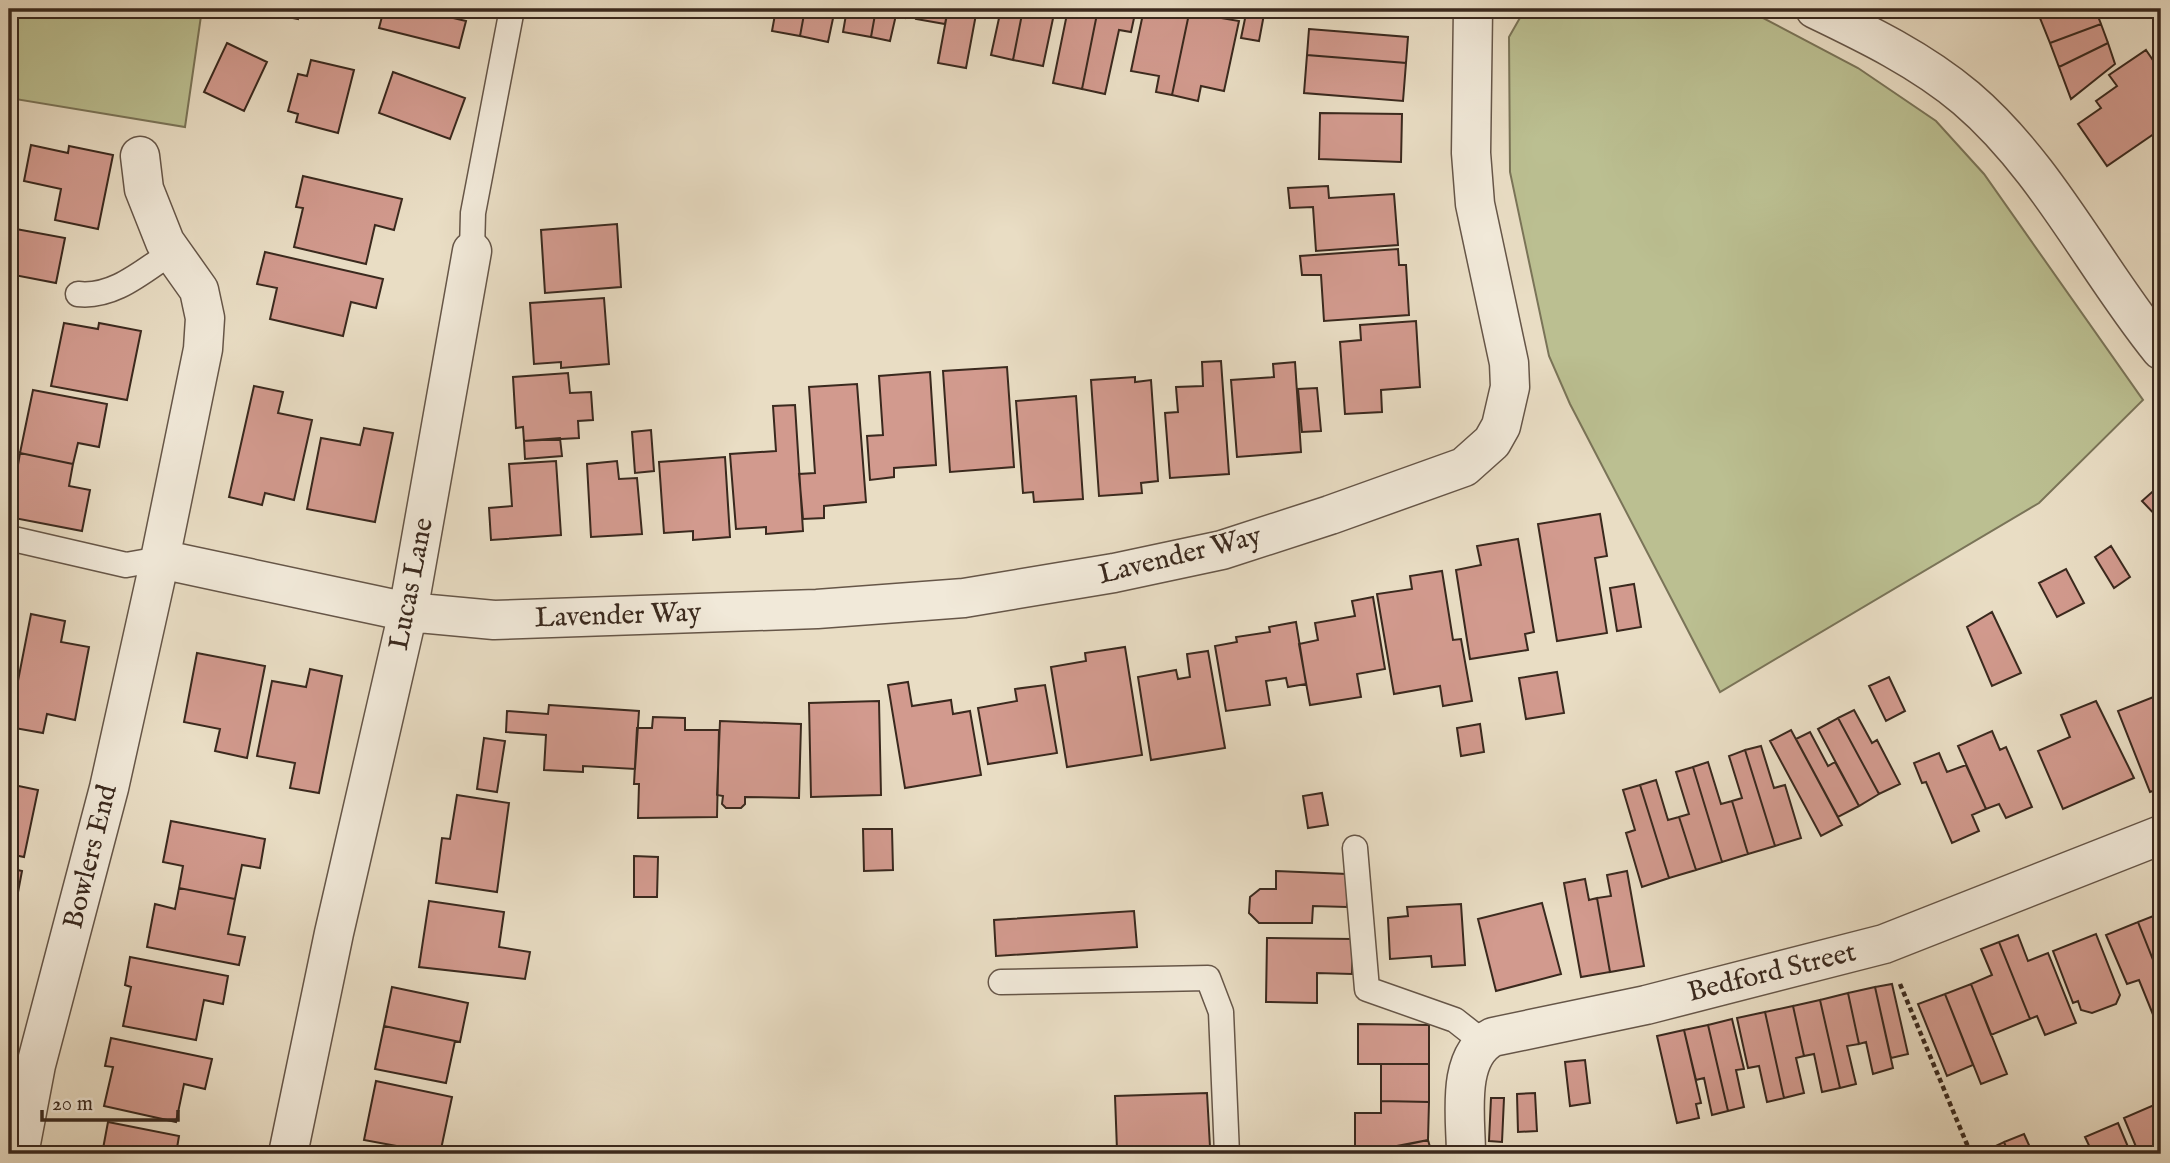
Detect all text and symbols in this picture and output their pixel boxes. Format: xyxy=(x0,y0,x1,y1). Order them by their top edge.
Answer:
street label: Lucas Lane xyxy=(382,515,442,653)
street label: Lavender Way xyxy=(1095,519,1265,593)
street label: Lavender Way xyxy=(534,596,702,636)
street label: Bowlers End xyxy=(56,781,126,933)
street label: Bedford Street xyxy=(1684,935,1860,1011)
scale bar xyxy=(42,1079,178,1123)
text: 20 m xyxy=(52,1091,93,1118)

